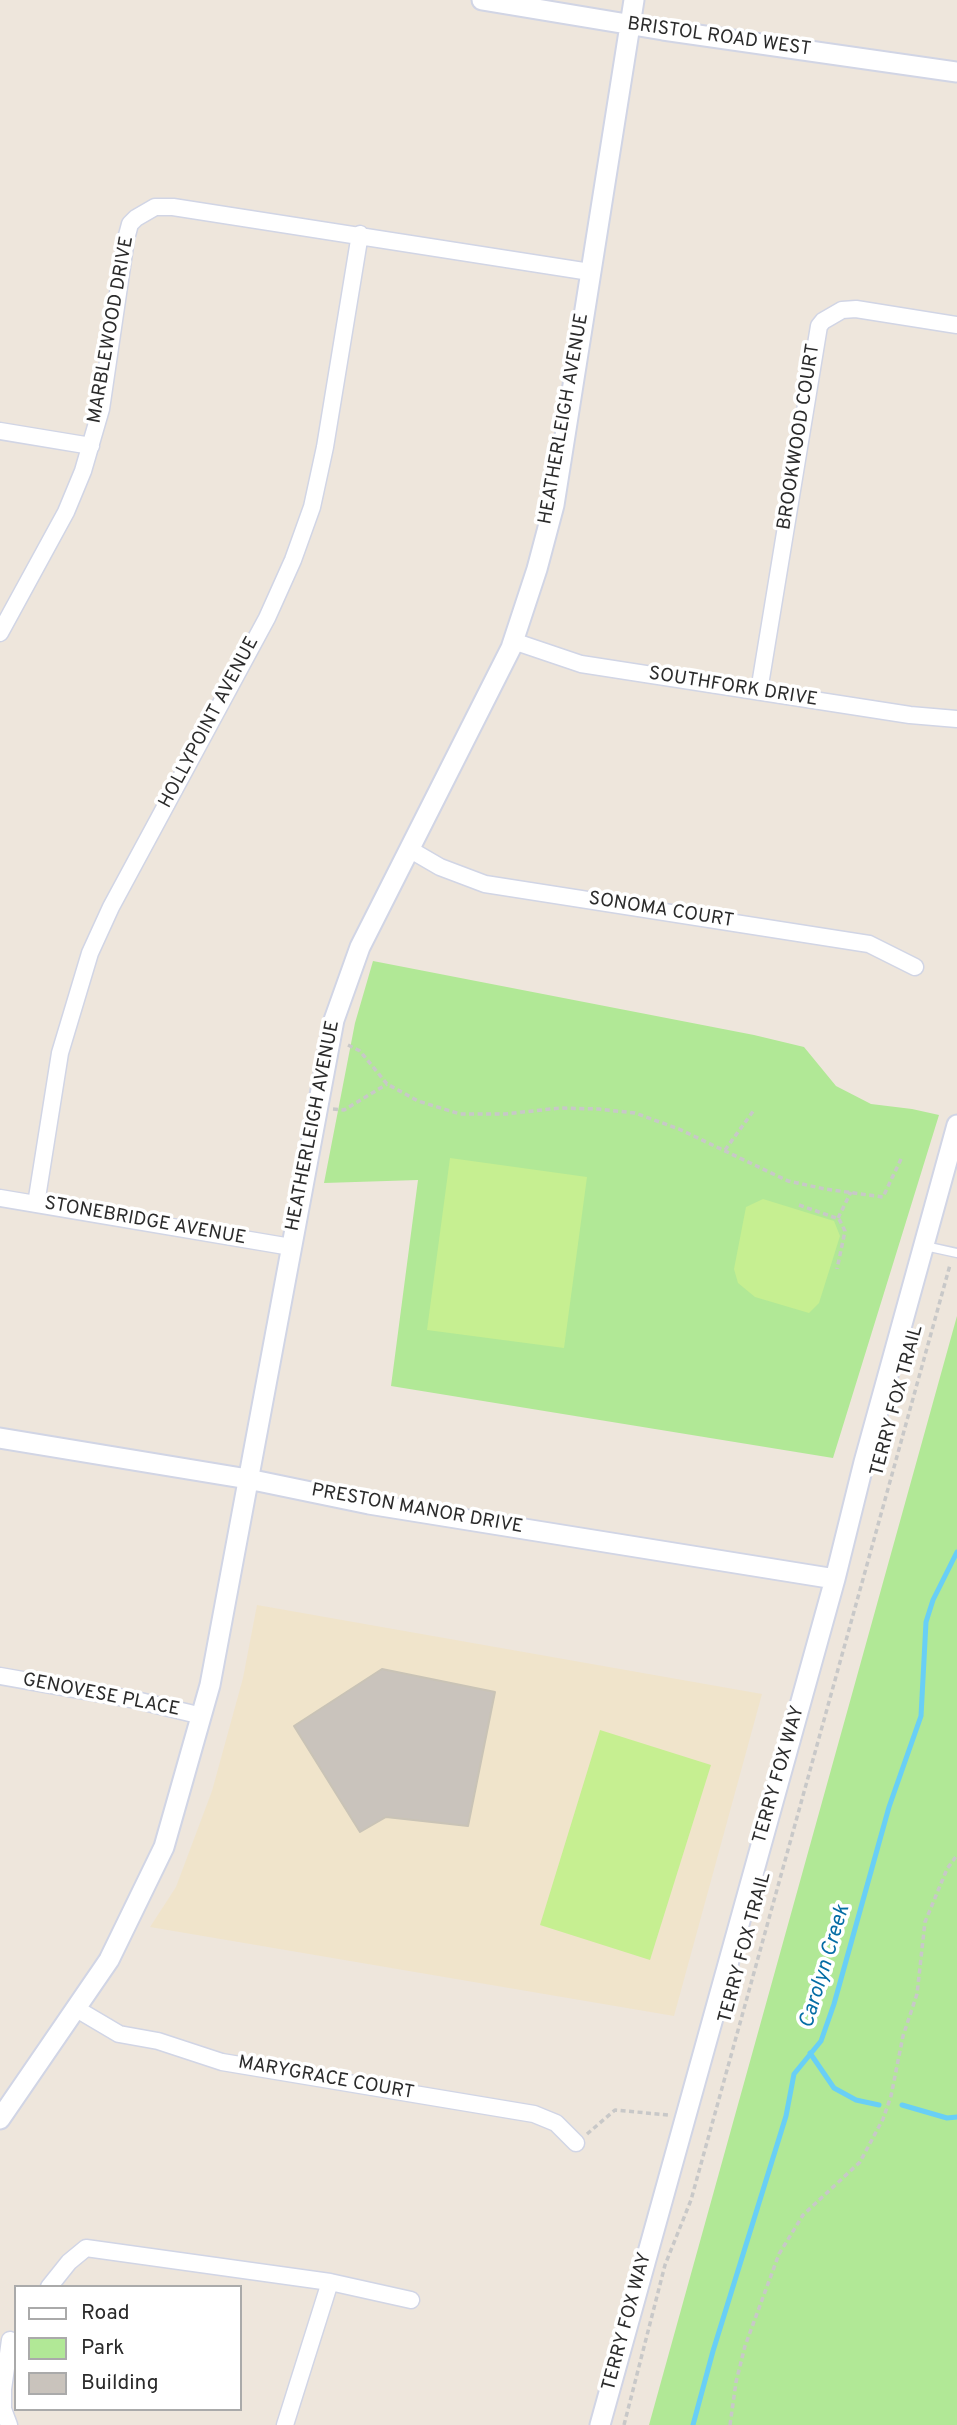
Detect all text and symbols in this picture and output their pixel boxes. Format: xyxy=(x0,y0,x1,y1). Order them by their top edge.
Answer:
street label: BRISTOL ROAD WEST xyxy=(626,14,812,62)
street label: MARBLEWOOD DRIVE xyxy=(84,235,140,425)
street label: HEATHERLEIGH AVENUE xyxy=(535,312,595,526)
street label: BROOKWOOD COURT xyxy=(774,342,826,532)
street label: HOLLYPOINT AVENUE xyxy=(155,633,265,813)
street label: SOUTHFORK DRIVE xyxy=(647,663,819,713)
street label: SONOMA COURT xyxy=(587,888,735,934)
street label: HEATHERLEIGH AVENUE xyxy=(282,1019,346,1233)
street label: STONEBRIDGE AVENUE xyxy=(42,1193,248,1251)
street label: TERRY FOX TRAIL xyxy=(867,1323,929,1479)
street label: PRESTON MANOR DRIVE xyxy=(309,1480,525,1540)
street label: GENOVESE PLACE xyxy=(21,1670,181,1722)
street label: TERRY FOX WAY xyxy=(749,1703,811,1847)
street label: TERRY FOX TRAIL xyxy=(715,1870,777,2026)
water label: Carolyn Creek xyxy=(795,1902,857,2032)
street label: MARYGRACE COURT xyxy=(236,2052,416,2106)
street label: TERRY FOX WAY xyxy=(599,2250,657,2394)
legend xyxy=(14,2285,242,2411)
text: Road xyxy=(81,2300,130,2327)
text: Park xyxy=(81,2335,124,2362)
text: Building xyxy=(81,2370,159,2397)

